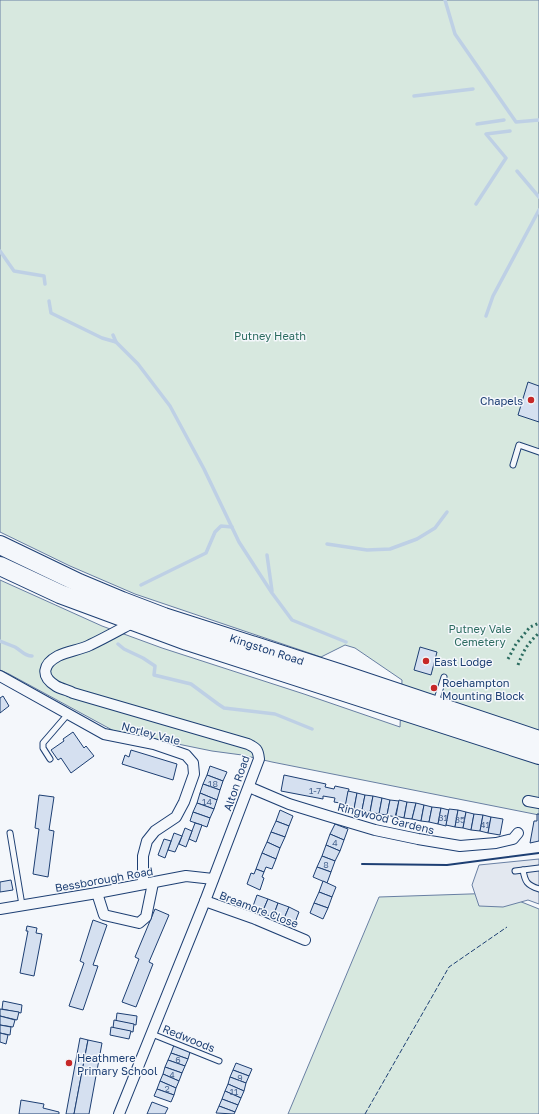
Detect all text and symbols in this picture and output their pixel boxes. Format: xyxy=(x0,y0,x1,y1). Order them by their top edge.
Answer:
park label: Putney Heath xyxy=(234,329,306,342)
place label: Chapels xyxy=(480,394,523,407)
marker: Chapels xyxy=(526,395,536,405)
park label: Putney Vale Cemetery xyxy=(449,622,511,648)
street label: Kingston Road xyxy=(228,631,306,667)
place label: East Lodge xyxy=(434,655,492,668)
marker: East Lodge xyxy=(421,656,431,666)
place label: Roehampton Mounting Block xyxy=(442,676,525,702)
marker: Roehampton Mounting Block xyxy=(429,683,439,693)
street label: Norley Vale xyxy=(120,719,182,747)
street label: Alton Road xyxy=(220,754,252,812)
house number: 18 xyxy=(208,778,218,789)
house number: 1-7 xyxy=(309,785,321,796)
house number: 14 xyxy=(202,796,212,807)
street label: Ringwood Gardens xyxy=(336,800,436,836)
house number: 31 xyxy=(438,812,448,823)
house number: 35 xyxy=(455,814,465,825)
house number: 41 xyxy=(480,819,491,830)
house number: 4 xyxy=(332,837,338,848)
house number: 8 xyxy=(323,859,329,870)
street label: Bessborough Road xyxy=(54,864,154,894)
street label: Breamore Close xyxy=(218,888,300,930)
street label: Redwoods xyxy=(161,1022,217,1054)
place label: Heathmere Primary School xyxy=(77,1051,158,1077)
house number: 6 xyxy=(175,1054,181,1065)
marker: Heathmere Primary School xyxy=(64,1058,74,1068)
house number: 4 xyxy=(169,1069,175,1080)
house number: 9 xyxy=(237,1072,243,1083)
house number: 2 xyxy=(164,1083,170,1094)
house number: 11 xyxy=(230,1086,239,1097)

